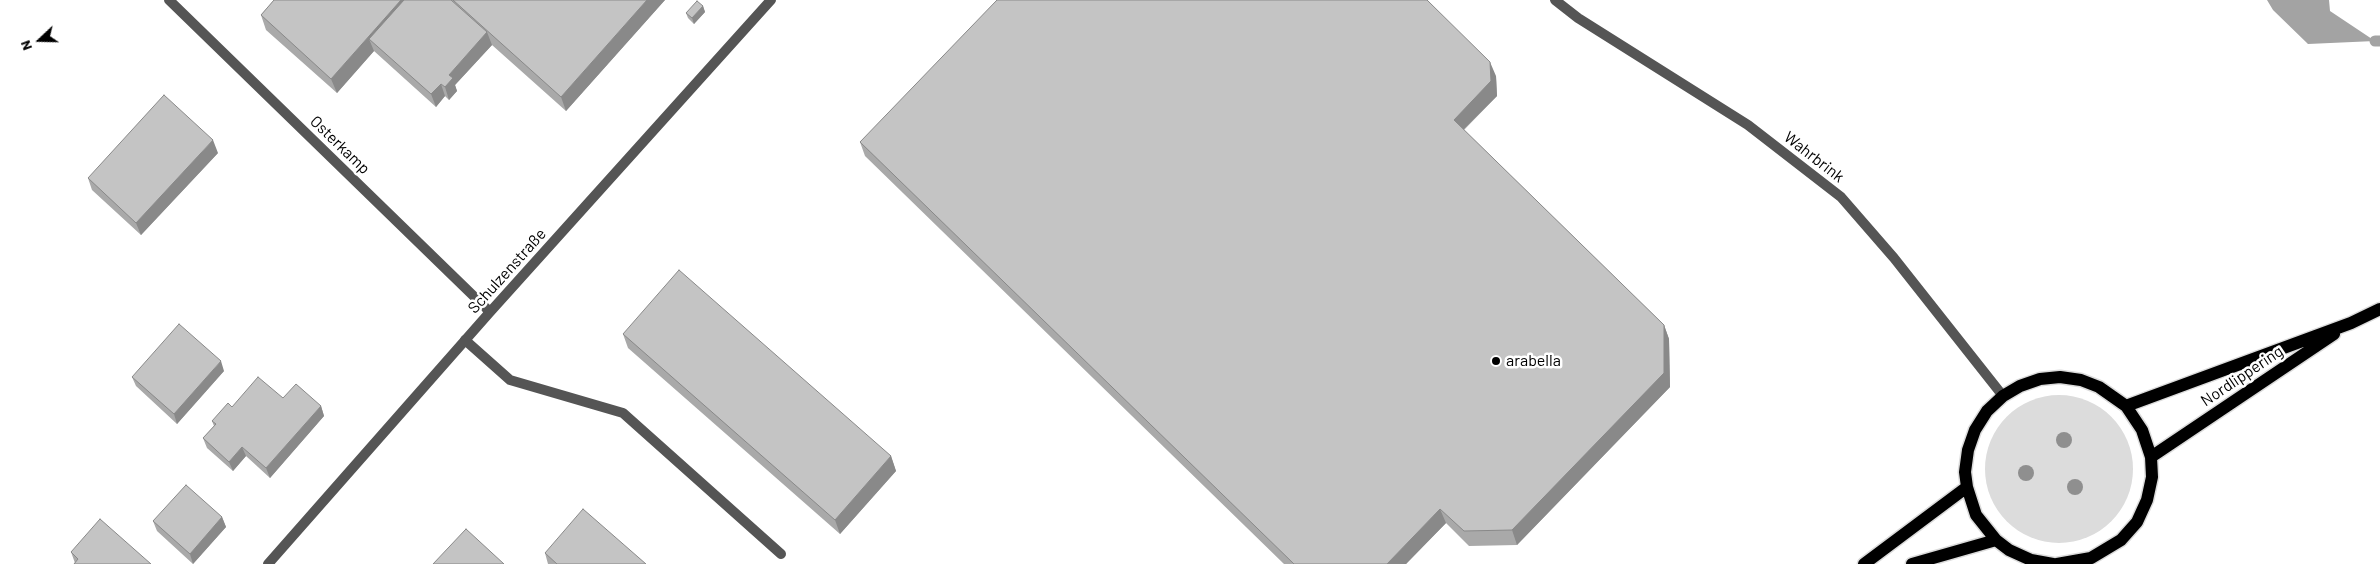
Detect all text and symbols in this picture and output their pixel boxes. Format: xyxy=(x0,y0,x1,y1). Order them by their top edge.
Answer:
north arrow xyxy=(15,15,65,65)
text: N xyxy=(16,38,35,53)
street label: Osterkamp xyxy=(306,112,374,178)
street label: Wahrbrink xyxy=(1780,128,1848,186)
street label: Schulzenstraße xyxy=(464,225,550,317)
street label: Nordlippering xyxy=(2197,341,2287,411)
place label: arabella xyxy=(1506,351,1561,371)
marker: arabella xyxy=(1490,355,1502,367)

